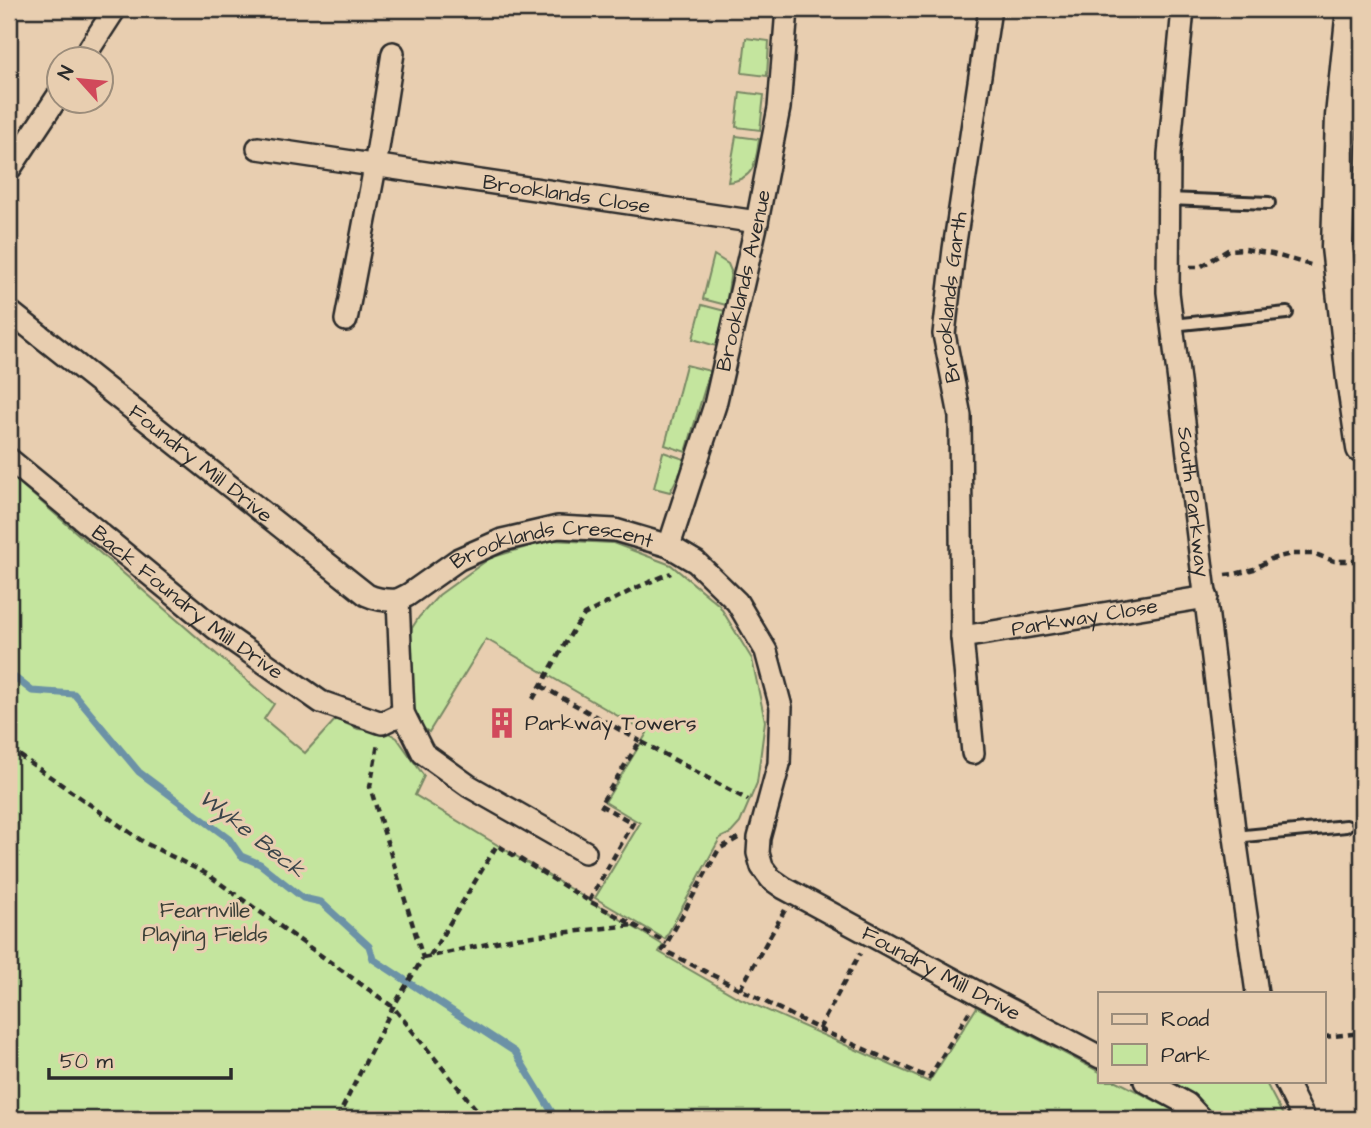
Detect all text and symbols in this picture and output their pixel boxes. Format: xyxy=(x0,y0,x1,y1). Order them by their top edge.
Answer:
north arrow xyxy=(46,46,116,116)
text: N xyxy=(51,61,81,84)
street label: Brooklands Close xyxy=(481,167,652,221)
street label: Brooklands Avenue xyxy=(709,187,777,374)
street label: Brooklands Garth xyxy=(930,209,974,385)
street label: Foundry Mill Drive xyxy=(123,397,279,529)
street label: South Parkway xyxy=(1170,425,1217,579)
street label: Brooklands Crescent xyxy=(444,512,658,576)
street label: Back Foundry Mill Drive xyxy=(85,518,290,686)
street label: Parkway Close xyxy=(1009,591,1160,643)
building icon: Parkway Towers xyxy=(485,706,519,740)
place label: Parkway Towers xyxy=(525,709,697,740)
water label: Wyke Beck xyxy=(191,782,313,887)
park label: Fearnville Playing Fields xyxy=(142,896,268,951)
street label: Foundry Mill Drive xyxy=(857,918,1026,1027)
legend xyxy=(1098,992,1326,1082)
text: Road xyxy=(1161,1005,1209,1034)
scale bar xyxy=(49,1037,231,1081)
text: Park xyxy=(1161,1041,1210,1070)
text: 50 m xyxy=(60,1047,114,1076)

